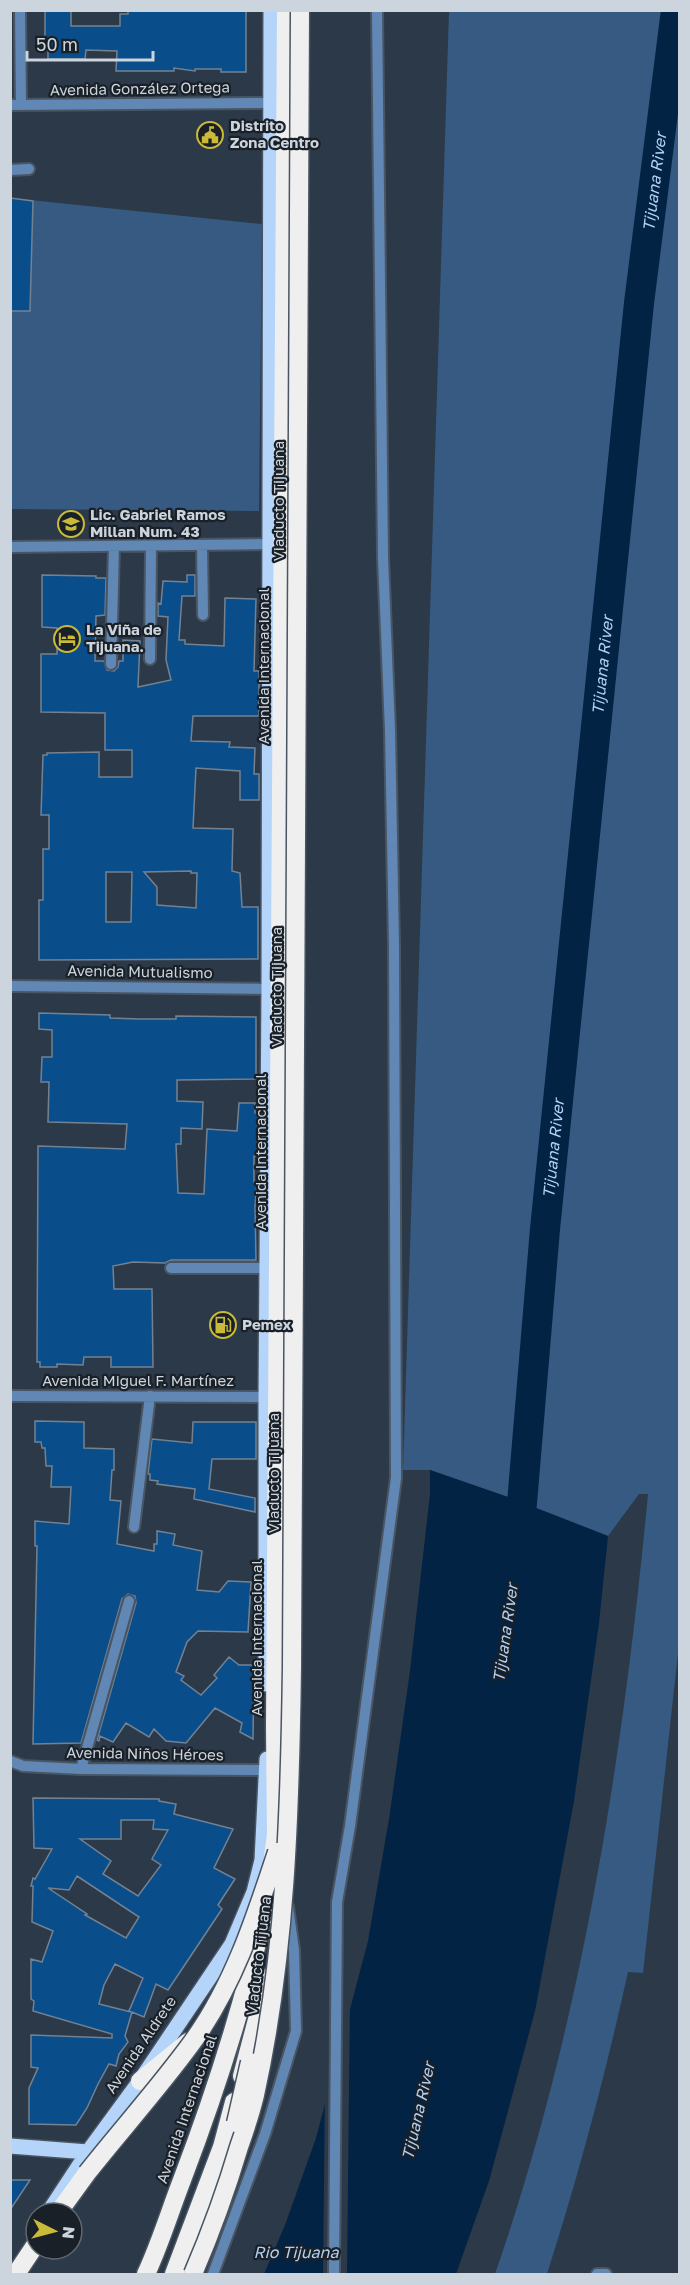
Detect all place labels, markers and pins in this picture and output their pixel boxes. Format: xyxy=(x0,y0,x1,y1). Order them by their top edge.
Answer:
place label: Distrito Zona Centro xyxy=(230,116,319,151)
public building icon: Distrito Zona Centro xyxy=(195,120,225,150)
place label: Lic. Gabriel Ramos Millan Num. 43 xyxy=(90,505,226,540)
school or university icon: Lic. Gabriel Ramos Millan Num. 43 xyxy=(56,509,86,539)
place label: La Viña de Tijuana. xyxy=(86,620,162,655)
hotel icon: La Viña de Tijuana. xyxy=(52,624,82,654)
fuel station icon: Pemex xyxy=(208,1310,238,1340)
place label: Pemex xyxy=(242,1315,291,1333)

